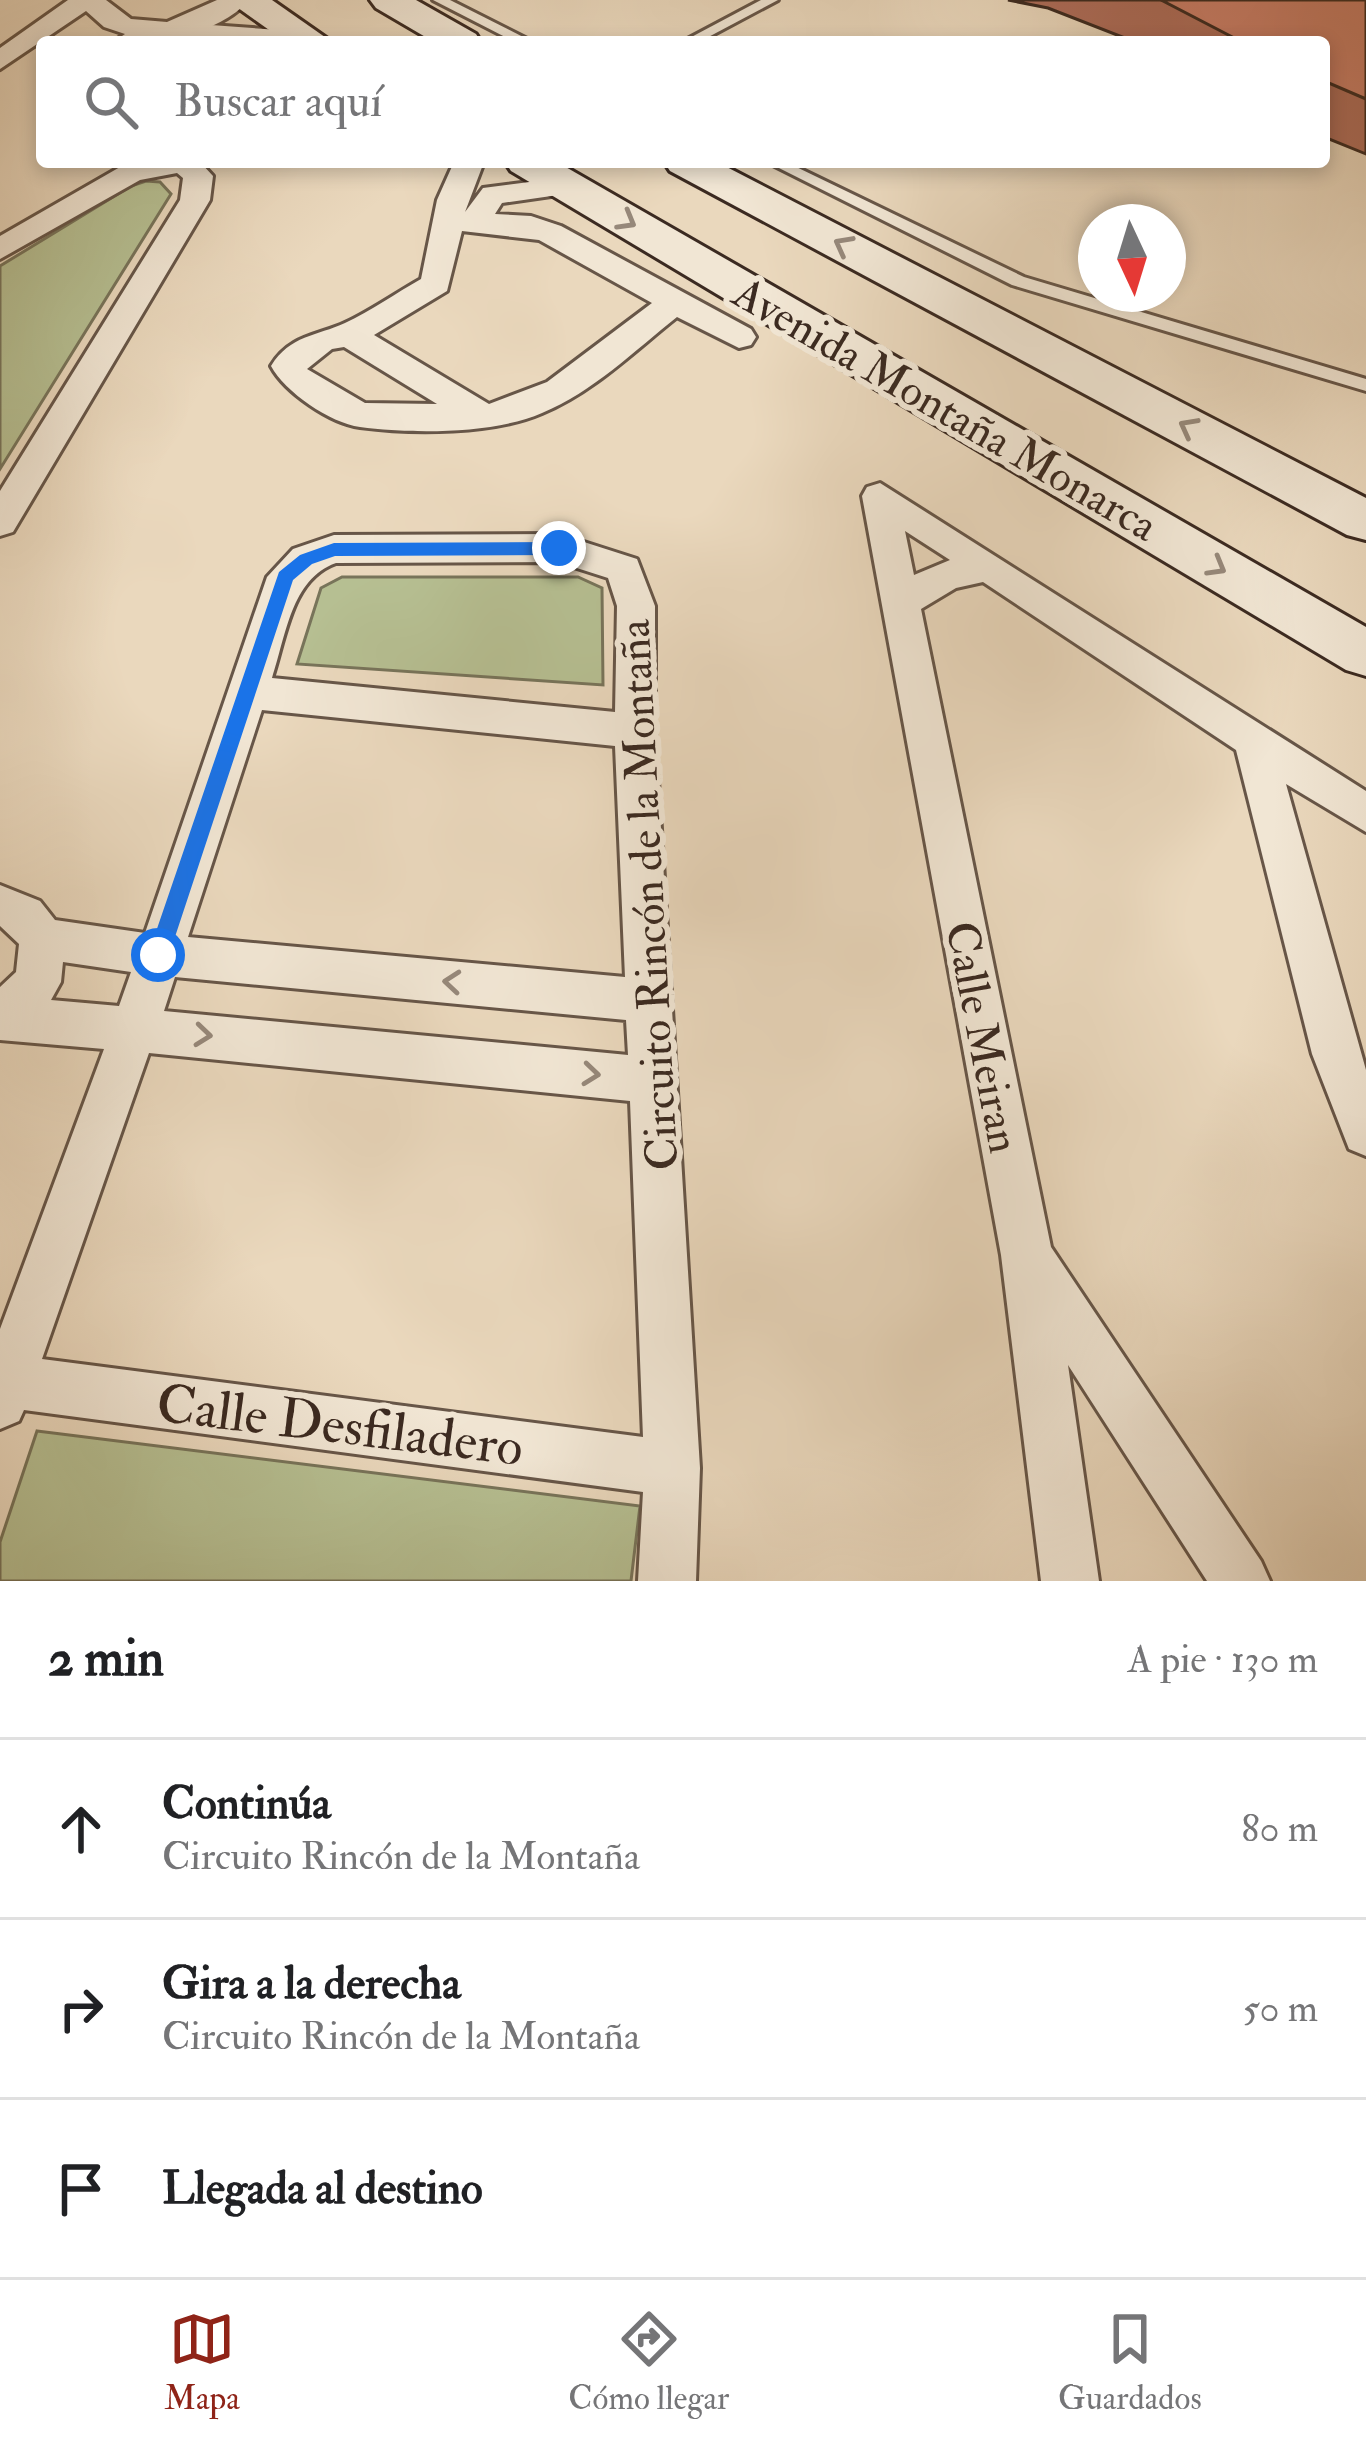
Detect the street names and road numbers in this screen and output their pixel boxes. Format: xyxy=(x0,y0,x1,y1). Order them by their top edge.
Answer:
street label: Avenida Montaña Monarca xyxy=(722,265,1168,555)
street label: Circuito Rincón de la Montaña xyxy=(607,618,691,1172)
street label: Calle Meiran xyxy=(932,917,1032,1158)
street label: Calle Desfiladero xyxy=(153,1370,527,1482)

